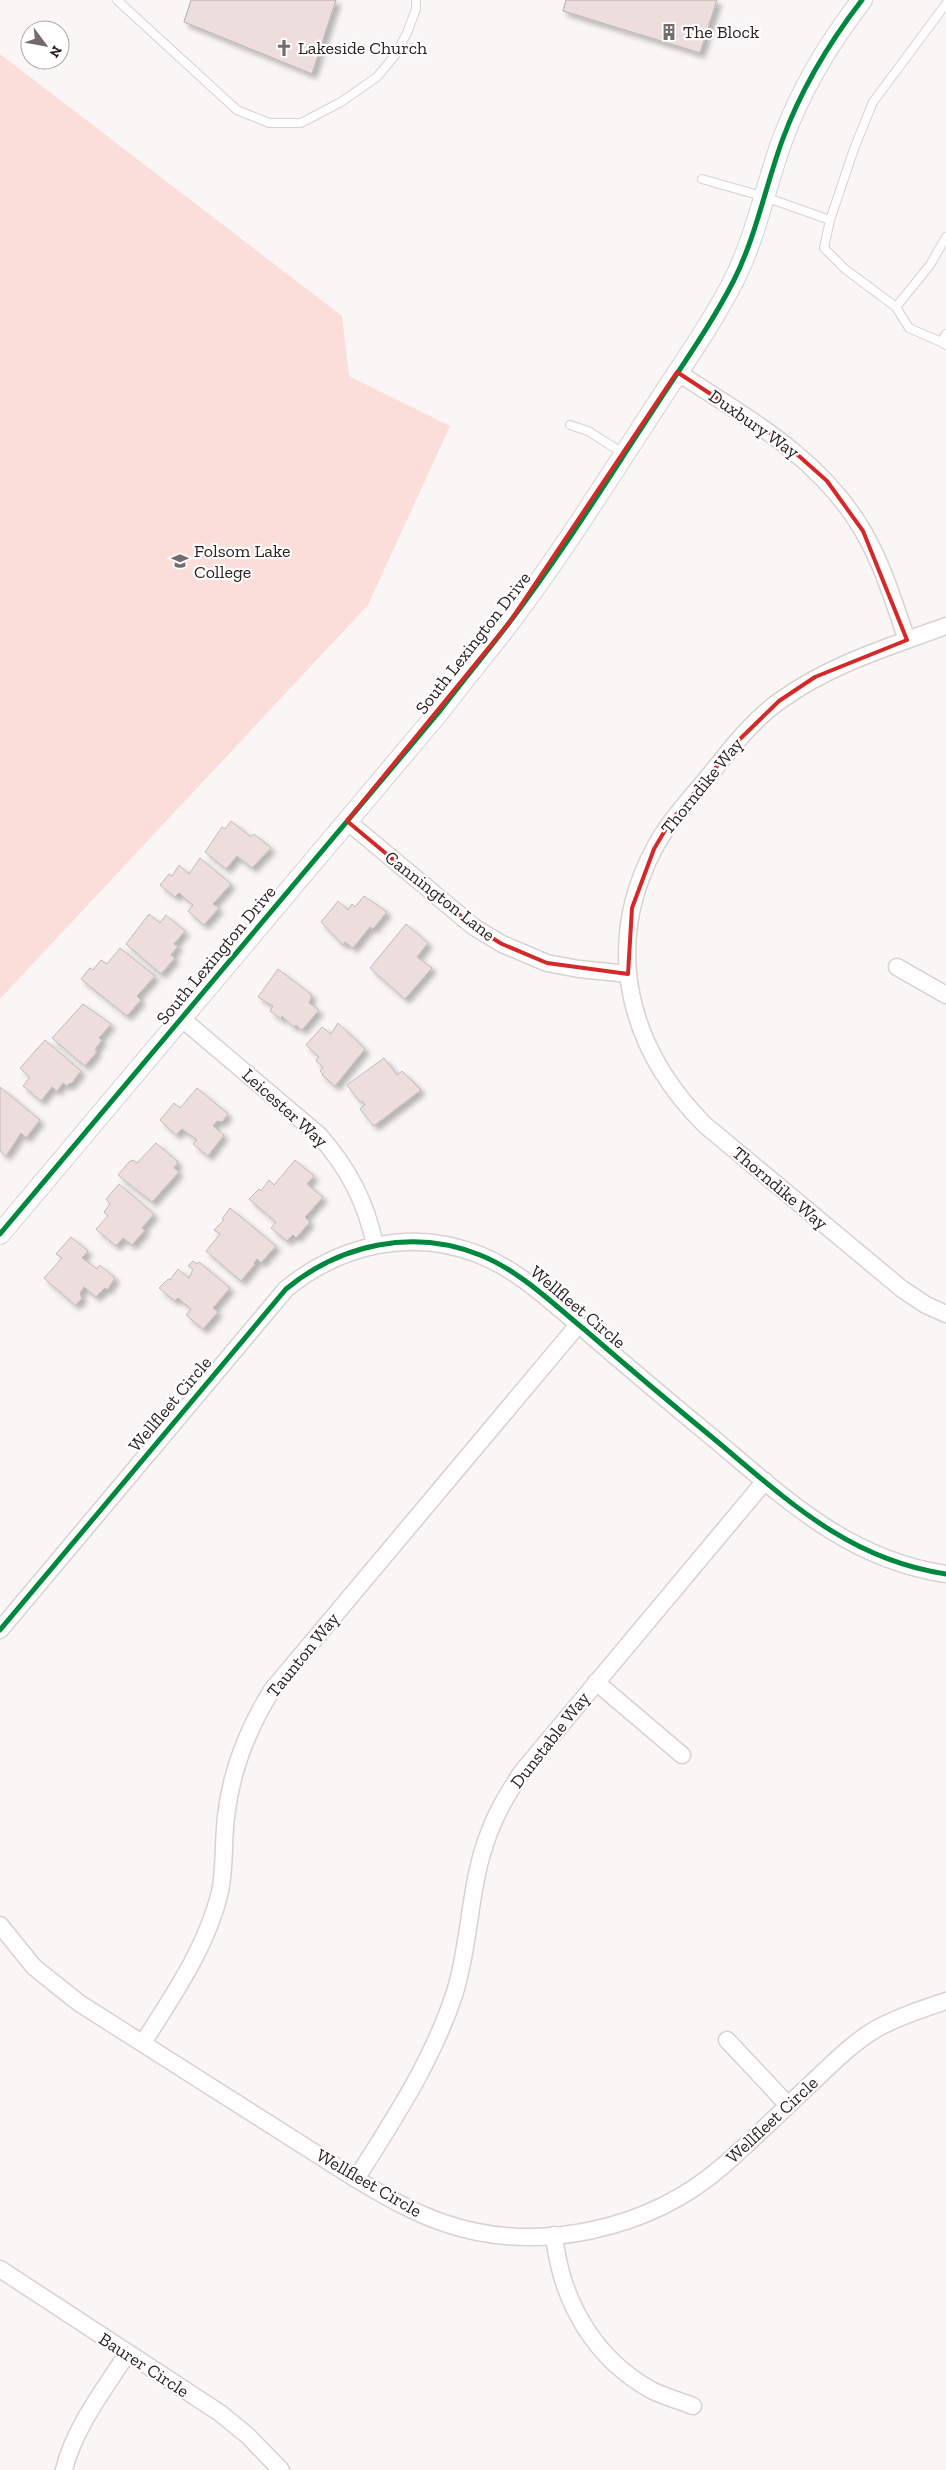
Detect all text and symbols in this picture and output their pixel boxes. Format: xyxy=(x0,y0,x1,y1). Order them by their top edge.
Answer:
north arrow xyxy=(20,20,70,70)
place label: The Block xyxy=(683,21,760,43)
building icon: The Block xyxy=(659,22,679,42)
place label: Lakeside Church xyxy=(298,37,427,59)
church icon: Lakeside Church xyxy=(274,38,294,58)
text: N xyxy=(45,43,66,61)
street label: Duxbury Way xyxy=(705,385,804,464)
place label: Folsom Lake College xyxy=(194,540,290,583)
school or university icon: Folsom Lake College xyxy=(170,551,190,571)
street label: South Lexington Drive xyxy=(411,567,535,719)
street label: Thorndike Way xyxy=(656,733,748,839)
street label: Cannington Lane xyxy=(381,846,499,946)
street label: South Lexington Drive xyxy=(151,881,281,1029)
street label: Leicester Way xyxy=(238,1064,333,1153)
street label: Thorndike Way xyxy=(728,1142,833,1235)
street label: Wellfleet Circle xyxy=(526,1261,630,1353)
street label: Wellfleet Circle xyxy=(124,1352,216,1456)
street label: Taunton Way xyxy=(262,1607,344,1702)
street label: Dunstable Way xyxy=(506,1687,595,1793)
street label: Wellfleet Circle xyxy=(721,2072,823,2168)
street label: Wellfleet Circle xyxy=(313,2144,425,2222)
street label: Baurer Circle xyxy=(95,2328,193,2402)

